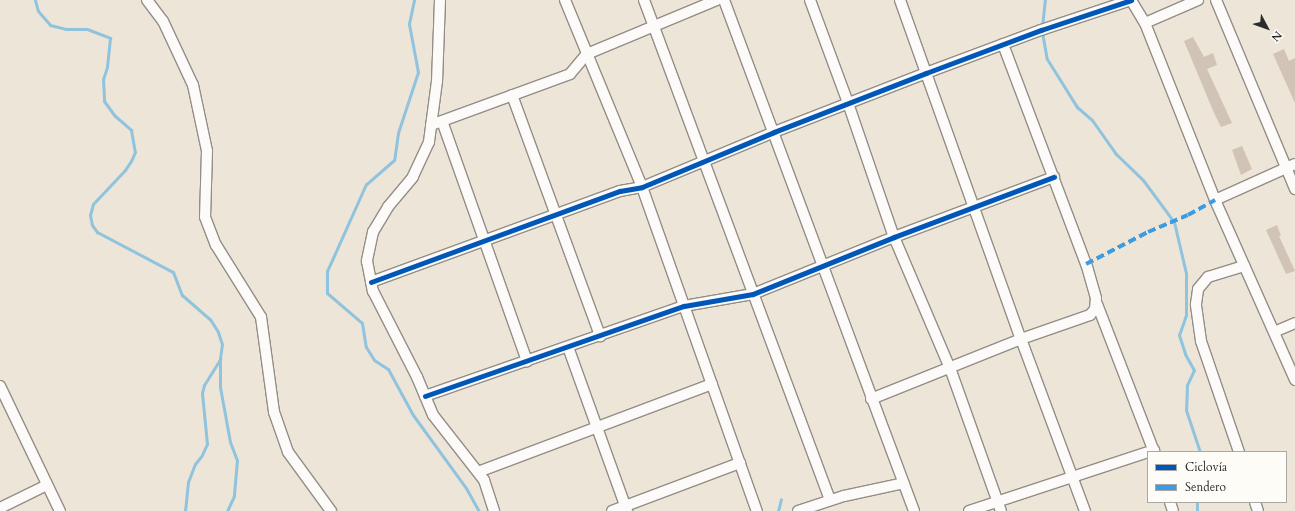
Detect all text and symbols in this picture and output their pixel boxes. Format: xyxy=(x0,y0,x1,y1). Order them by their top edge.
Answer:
north arrow xyxy=(1247,8,1287,48)
text: N xyxy=(1268,28,1285,45)
legend xyxy=(1147,451,1287,503)
text: Ciclovía xyxy=(1185,459,1227,475)
text: Sendero xyxy=(1185,479,1226,495)

